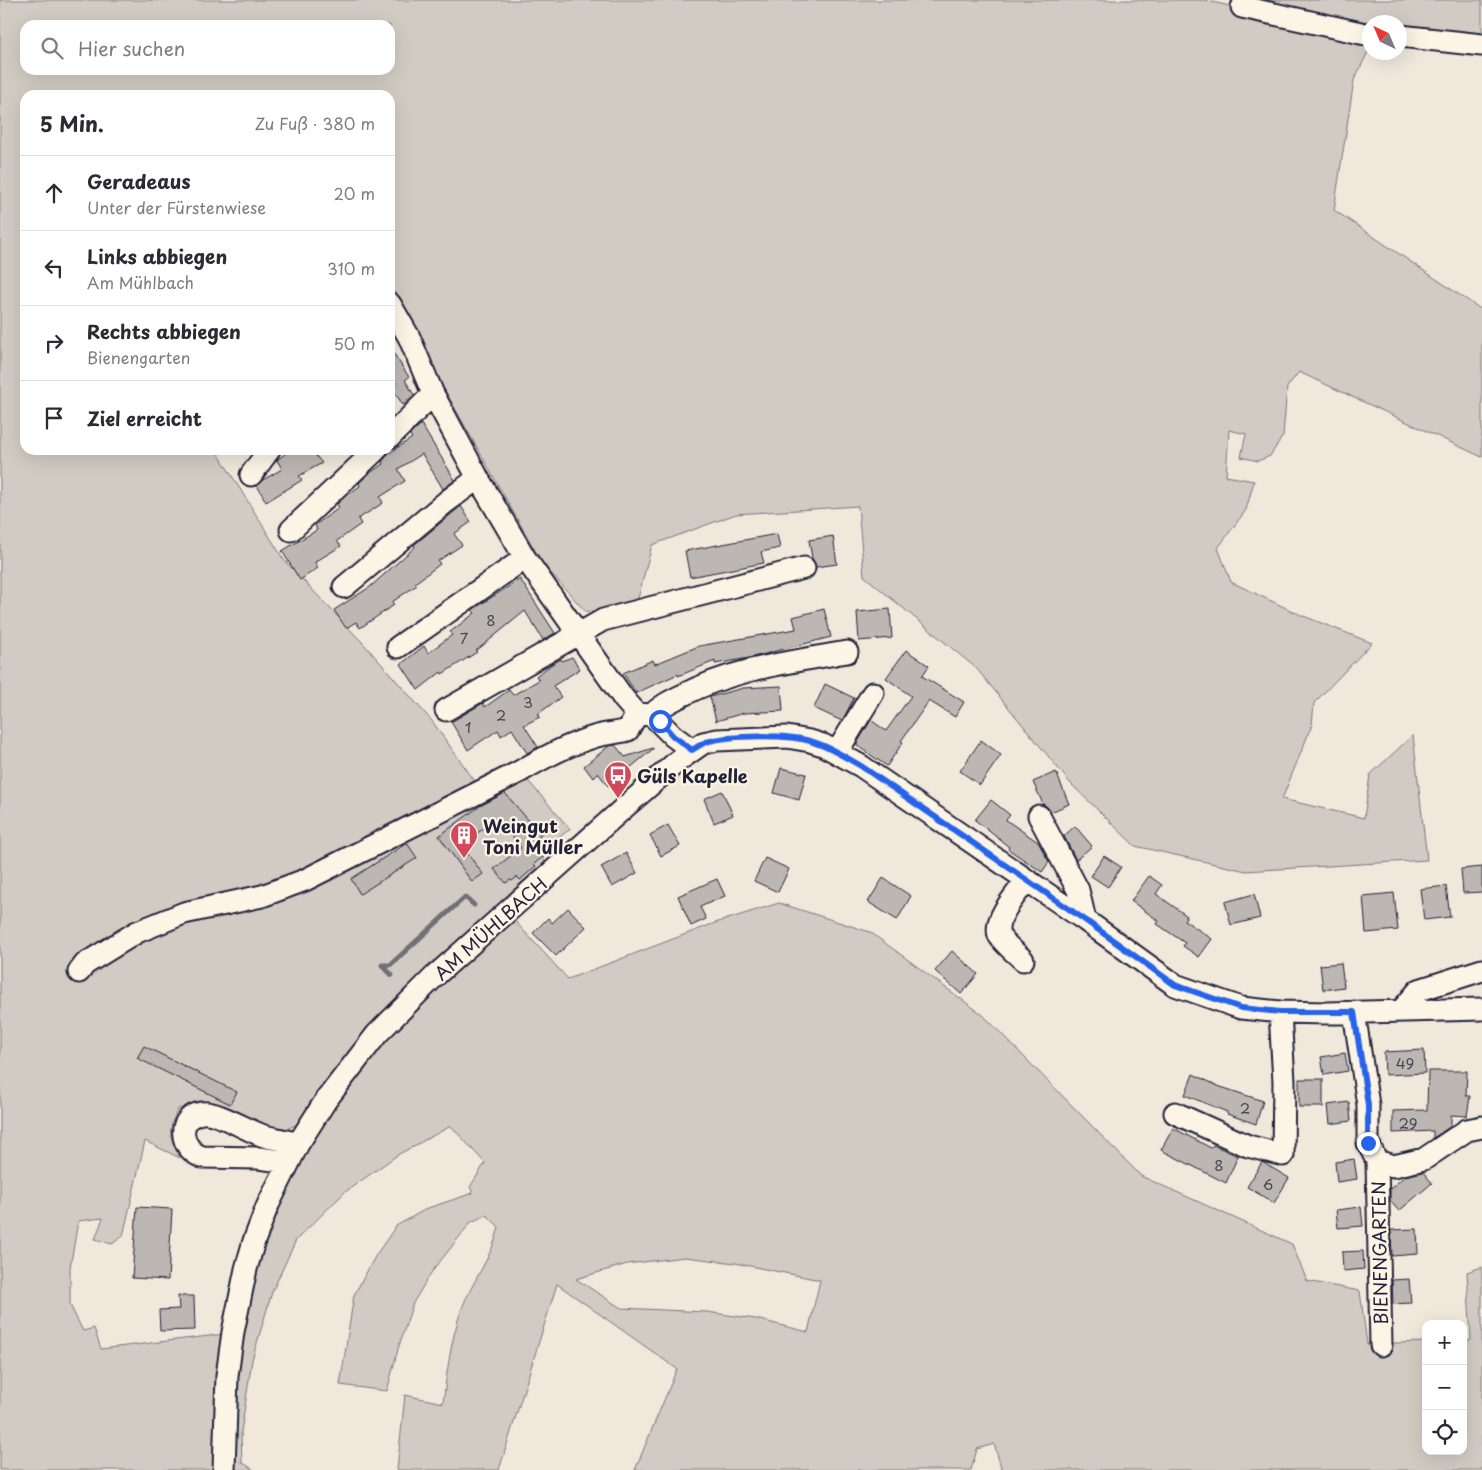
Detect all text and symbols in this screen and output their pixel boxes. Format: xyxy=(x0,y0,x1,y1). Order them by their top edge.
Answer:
north arrow xyxy=(1362,15,1407,60)
search box xyxy=(20,20,395,75)
icon: search xyxy=(38,34,66,62)
text: Hier suchen xyxy=(78,34,185,62)
text: 5 Min. xyxy=(40,107,104,139)
text: Zu Fuß · 380 m xyxy=(255,111,375,135)
text: Geradeaus xyxy=(87,167,191,195)
icon: ahead xyxy=(40,179,68,207)
text: 20 m xyxy=(334,181,375,205)
text: Unter der Fürstenwiese xyxy=(87,195,266,219)
text: Links abbiegen xyxy=(87,242,227,270)
icon: left xyxy=(40,254,68,282)
text: 310 m xyxy=(327,256,375,280)
text: Am Mühlbach xyxy=(87,270,194,294)
text: Rechts abbiegen xyxy=(87,317,241,345)
icon: right xyxy=(40,329,68,357)
text: 50 m xyxy=(334,331,375,355)
text: Bienengarten xyxy=(87,345,190,369)
icon: arrive xyxy=(40,404,68,432)
text: Ziel erreicht xyxy=(87,404,202,432)
house number: 8 xyxy=(486,608,496,631)
house number: 7 xyxy=(460,626,469,649)
house number: 3 xyxy=(523,690,533,713)
house number: 2 xyxy=(496,703,506,726)
route start xyxy=(649,710,672,733)
house number: 1 xyxy=(465,715,471,738)
bus stop icon: Güls Kapelle xyxy=(603,760,633,799)
place label: Güls Kapelle xyxy=(637,762,748,789)
place label: Weingut Toni Müller xyxy=(483,812,584,860)
building icon: Weingut Toni Müller xyxy=(449,820,479,859)
street label: AM MÜHLBACH xyxy=(428,870,552,986)
house number: 49 xyxy=(1396,1051,1414,1074)
house number: 2 xyxy=(1240,1096,1250,1119)
house number: 29 xyxy=(1398,1111,1418,1134)
route end xyxy=(1357,1132,1380,1155)
house number: 8 xyxy=(1214,1153,1224,1176)
house number: 6 xyxy=(1263,1172,1273,1195)
street label: BIENENGARTEN xyxy=(1364,1181,1394,1325)
map controls xyxy=(1422,1320,1467,1455)
button: + xyxy=(1422,1320,1467,1365)
button: − xyxy=(1422,1365,1467,1410)
button: locate xyxy=(1422,1410,1467,1455)

